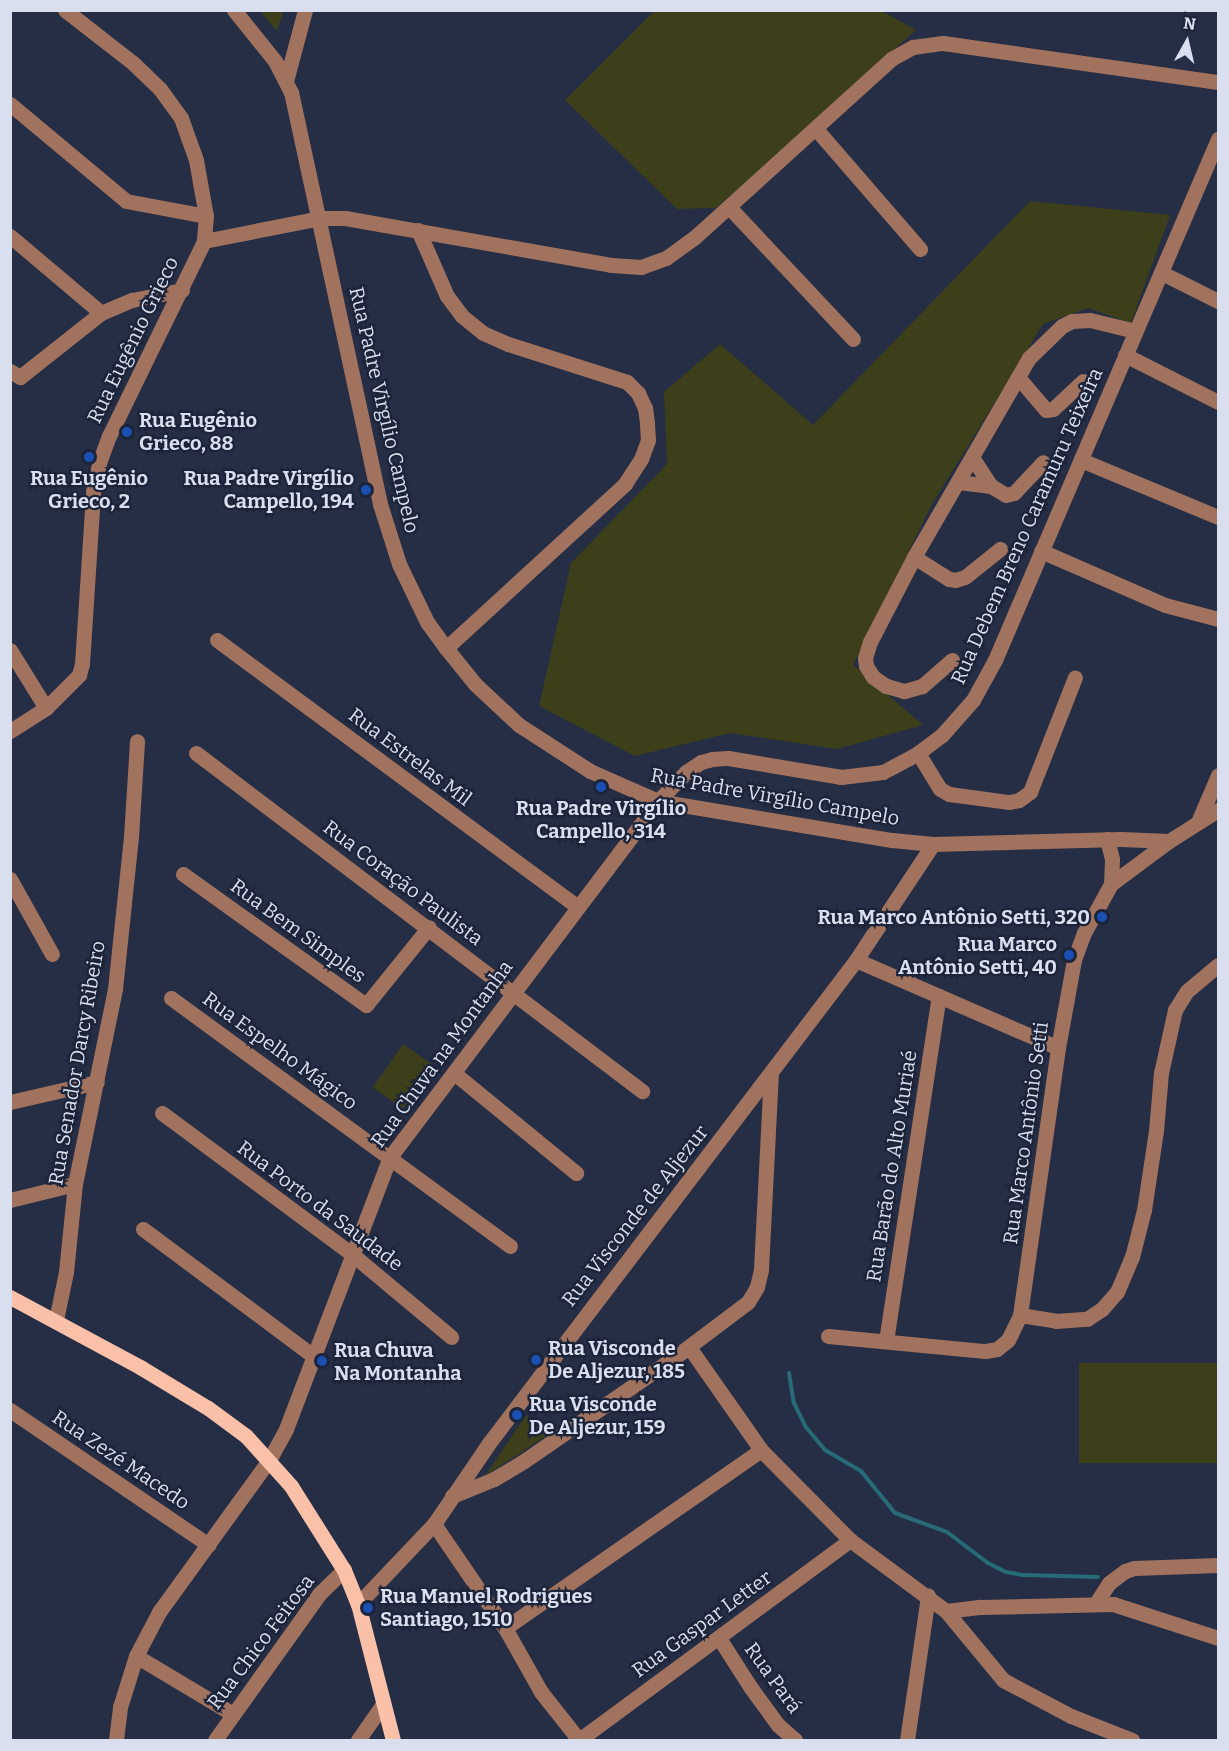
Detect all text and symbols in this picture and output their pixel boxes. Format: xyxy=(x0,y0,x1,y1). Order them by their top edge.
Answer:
north arrow xyxy=(1157,12,1217,72)
text: N xyxy=(1182,13,1197,34)
street label: Rua Eugênio Grieco xyxy=(82,253,184,427)
street label: Rua Padre Virgílio Campelo xyxy=(344,285,424,535)
street label: Rua Debem Breno Caramuru Teixeira xyxy=(946,364,1108,688)
place label: Rua Eugênio Grieco, 88 xyxy=(139,408,257,455)
marker: Rua Eugênio Grieco, 88 xyxy=(120,425,134,439)
marker: Rua Eugênio Grieco, 2 xyxy=(82,450,96,464)
place label: Rua Eugênio Grieco, 2 xyxy=(30,466,148,513)
place label: Rua Padre Virgílio Campello, 194 xyxy=(184,466,354,513)
marker: Rua Padre Virgílio Campello, 194 xyxy=(359,483,373,497)
street label: Rua Estrelas Mil xyxy=(344,703,476,811)
street label: Rua Padre Virgílio Campelo xyxy=(649,763,901,831)
marker: Rua Padre Virgílio Campello, 314 xyxy=(594,780,608,794)
place label: Rua Padre Virgílio Campello, 314 xyxy=(516,796,686,843)
street label: Rua Coração Paulista xyxy=(318,815,488,951)
street label: Rua Bem Simples xyxy=(226,874,370,988)
place label: Rua Marco Antônio Setti, 320 xyxy=(817,905,1090,929)
marker: Rua Marco Antônio Setti, 320 xyxy=(1095,910,1109,924)
place label: Rua Marco Antônio Setti, 40 xyxy=(898,932,1057,979)
street label: Rua Senador Darcy Ribeiro xyxy=(44,939,110,1187)
marker: Rua Marco Antônio Setti, 40 xyxy=(1062,948,1076,962)
street label: Rua Chuva na Montanha xyxy=(366,956,518,1152)
street label: Rua Espelho Mágico xyxy=(198,987,362,1115)
street label: Rua Marco Antônio Setti xyxy=(998,1020,1054,1246)
street label: Rua Barão do Alto Muriaé xyxy=(862,1049,922,1283)
street label: Rua Visconde de Aljezur xyxy=(557,1121,713,1311)
street label: Rua Porto da Saudade xyxy=(232,1136,408,1276)
place label: Rua Visconde De Aljezur, 185 xyxy=(548,1336,685,1383)
place label: Rua Chuva Na Montanha xyxy=(334,1338,461,1385)
marker: Rua Visconde De Aljezur, 185 xyxy=(529,1353,543,1367)
marker: Rua Chuva Na Montanha xyxy=(315,1354,329,1368)
place label: Rua Visconde De Aljezur, 159 xyxy=(529,1392,665,1439)
street label: Rua Zezé Macedo xyxy=(48,1405,194,1515)
marker: Rua Visconde De Aljezur, 159 xyxy=(510,1408,524,1422)
street label: Rua Gaspar Letter xyxy=(628,1565,776,1683)
street label: Rua Chico Feitosa xyxy=(203,1570,319,1714)
place label: Rua Manuel Rodrigues Santiago, 1510 xyxy=(380,1584,592,1631)
marker: Rua Manuel Rodrigues Santiago, 1510 xyxy=(361,1601,375,1615)
street label: Rua Pará xyxy=(739,1638,807,1718)

